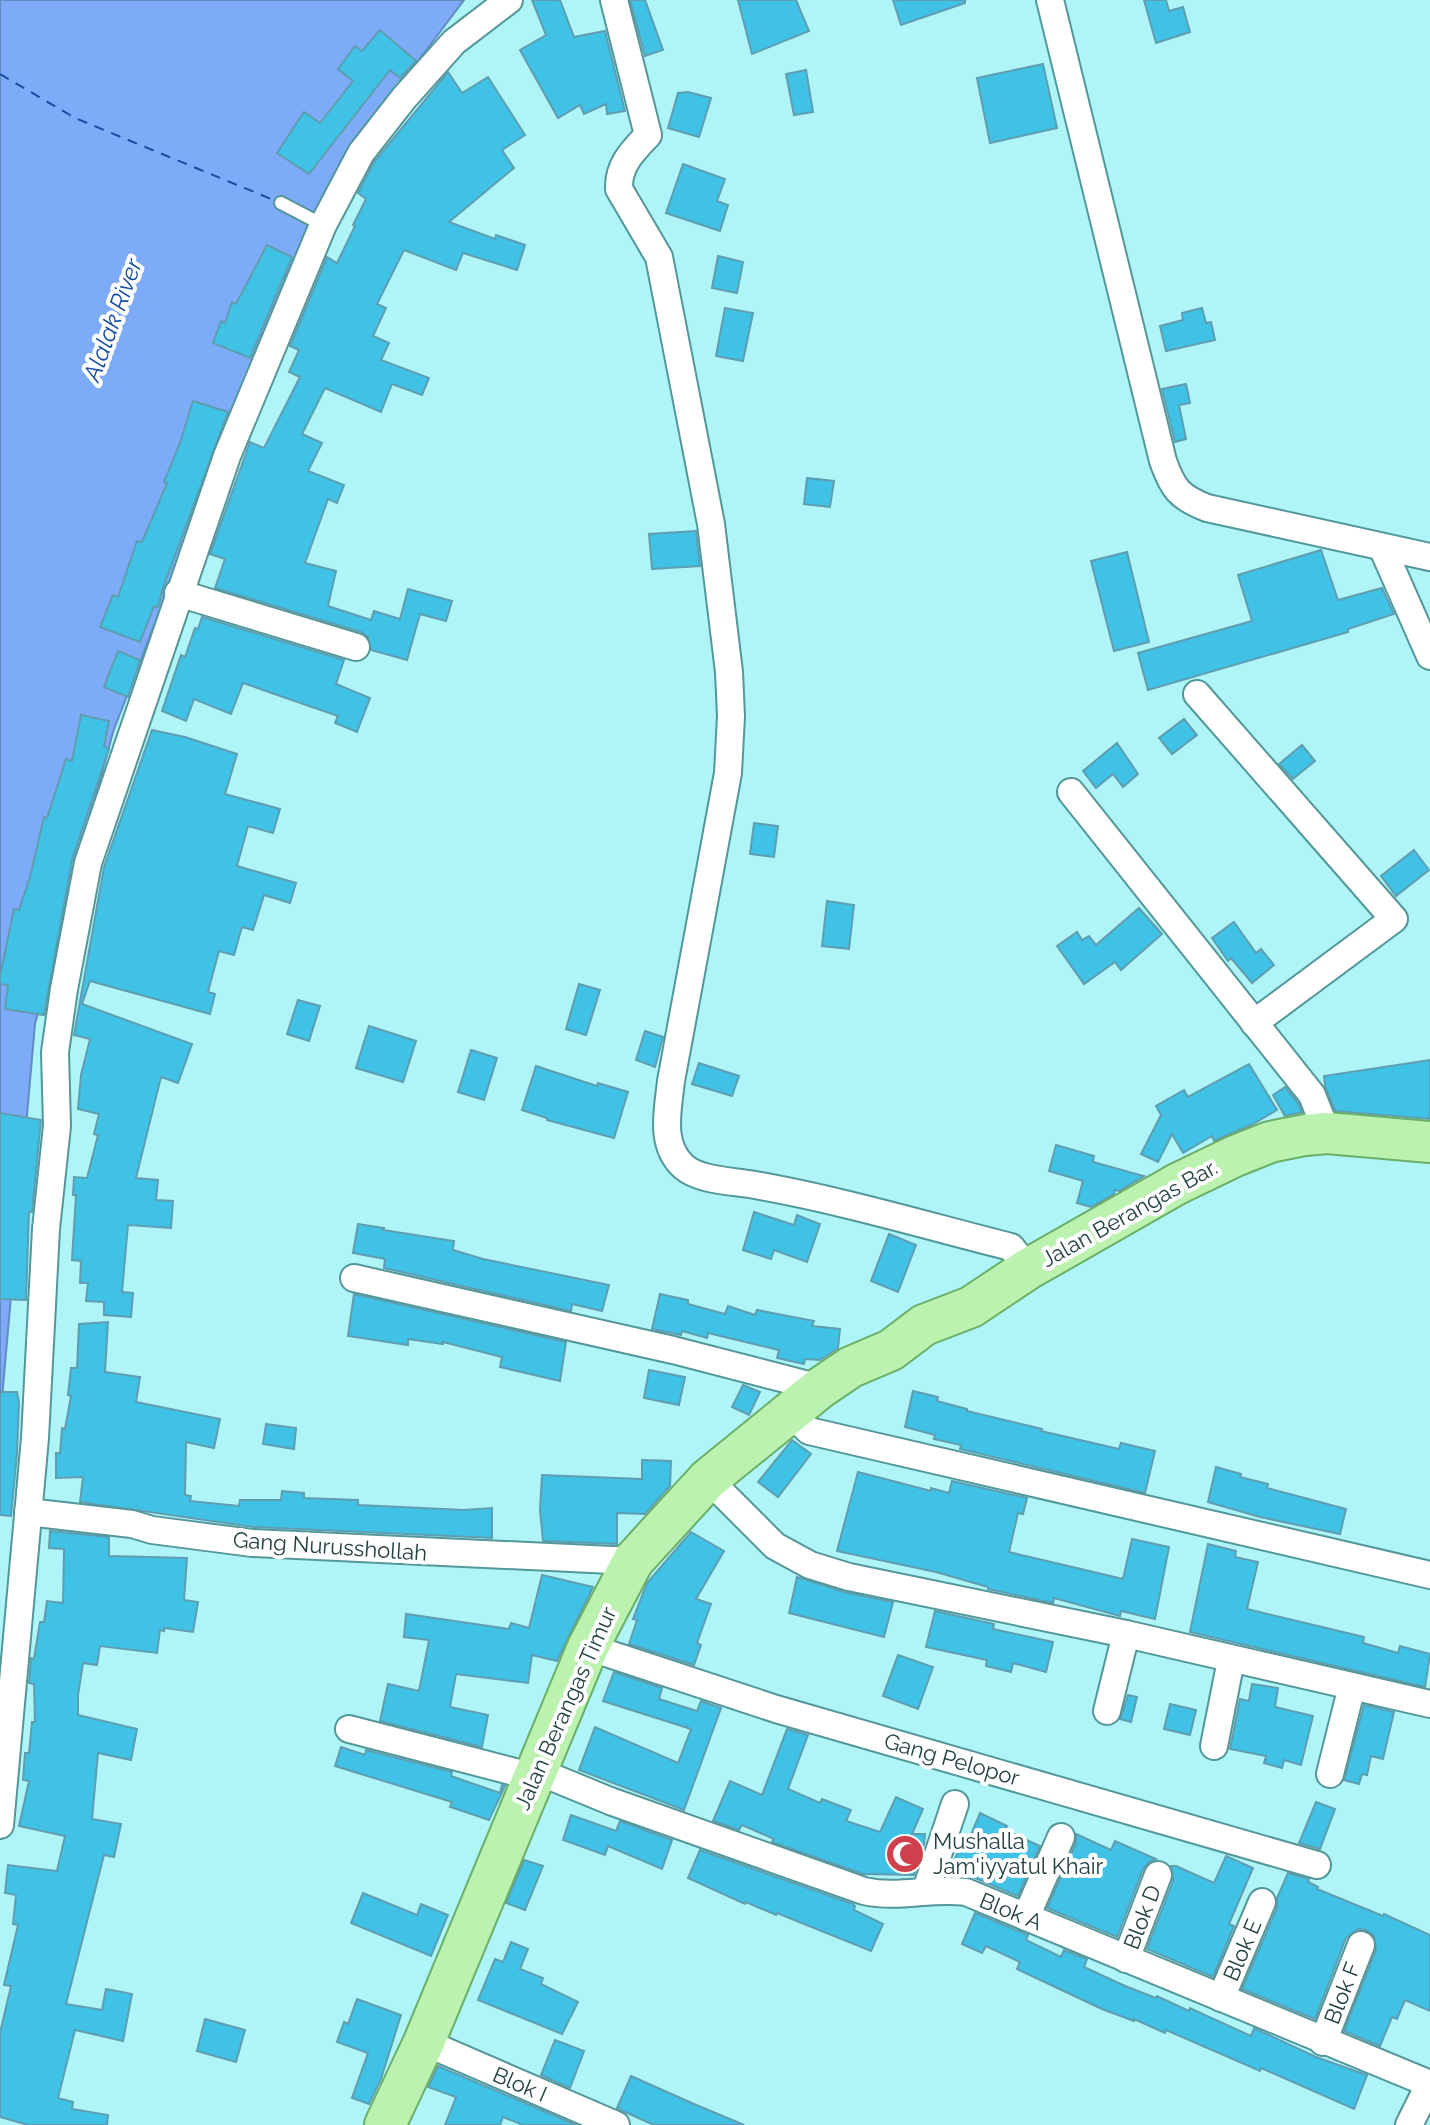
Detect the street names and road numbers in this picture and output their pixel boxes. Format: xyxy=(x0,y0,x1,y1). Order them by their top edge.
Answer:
street label: Jalan Berangas Bar. xyxy=(1037,1154,1221,1272)
street label: Gang Nurusshollah xyxy=(232,1526,428,1566)
street label: Jalan Berangas Timur xyxy=(509,1602,622,1813)
street label: Gang Pelopor xyxy=(881,1727,1023,1791)
street label: Blok D xyxy=(1118,1881,1166,1953)
street label: Blok A xyxy=(976,1887,1046,1935)
street label: Blok E xyxy=(1217,1915,1267,1985)
street label: Blok F xyxy=(1318,1958,1366,2028)
street label: Blok I xyxy=(489,2061,551,2107)

